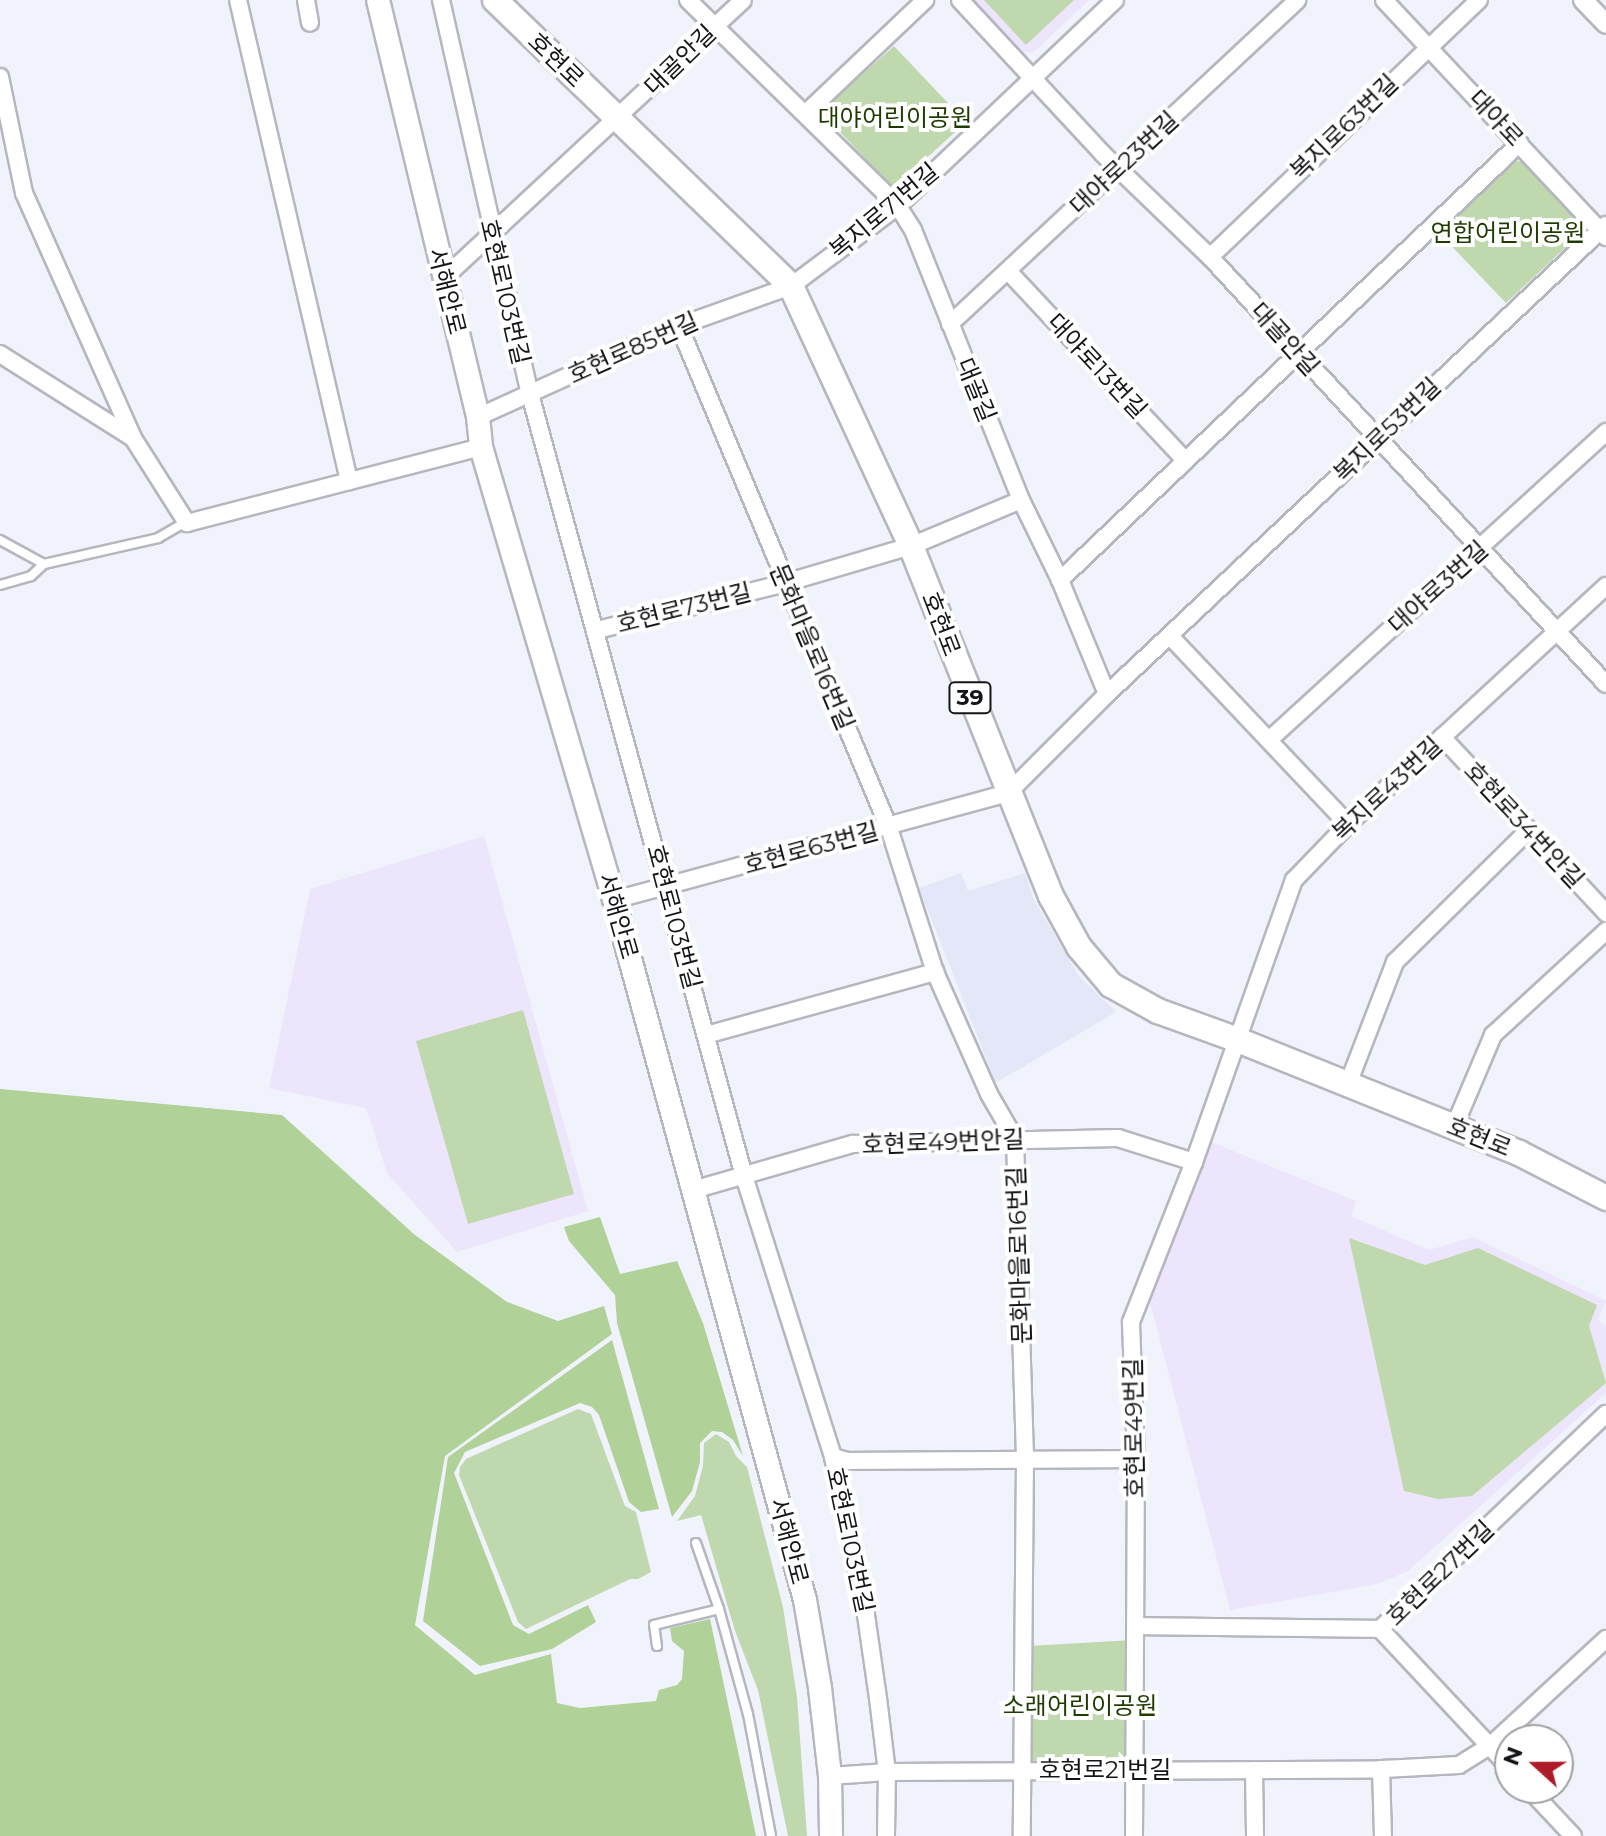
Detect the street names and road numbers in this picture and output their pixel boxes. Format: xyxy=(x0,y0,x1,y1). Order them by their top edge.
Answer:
street label: 대골안길 xyxy=(638,19,722,101)
street label: 호현로 xyxy=(522,27,590,93)
street label: 복지로63번길 xyxy=(1284,69,1404,185)
street label: 대야로 xyxy=(1463,84,1529,152)
street label: 대야로23번길 xyxy=(1064,106,1184,220)
street label: 복지로71번길 xyxy=(824,157,944,265)
street label: 호현로103번길 xyxy=(474,217,536,367)
street label: 서해안로 xyxy=(422,245,472,337)
street label: 대골안길 xyxy=(1245,297,1325,381)
street label: 호현로85번길 xyxy=(564,307,702,389)
street label: 대야로13번길 xyxy=(1041,308,1153,424)
street label: 대골길 xyxy=(950,354,1002,426)
street label: 복지로53번길 xyxy=(1328,372,1446,488)
street label: 대야로3번길 xyxy=(1382,535,1494,639)
street label: 문화마을로16번길 xyxy=(764,560,860,734)
street label: 호현로73번길 xyxy=(614,577,754,639)
street label: 호현로 xyxy=(916,588,966,660)
road number: 39 xyxy=(948,680,992,716)
street label: 복지로43번길 xyxy=(1326,731,1448,847)
street label: 호현로34번안길 xyxy=(1458,756,1590,894)
street label: 호현로63번길 xyxy=(740,816,882,880)
street label: 호현로103번길 xyxy=(641,842,707,992)
street label: 서해안로 xyxy=(592,870,644,962)
street label: 호현로 xyxy=(1443,1111,1515,1163)
street label: 호현로49번안길 xyxy=(861,1125,1025,1159)
street label: 문화마을로16번길 xyxy=(1002,1166,1036,1344)
street label: 호현로49번길 xyxy=(1118,1357,1150,1499)
street label: 호현로103번길 xyxy=(821,1465,879,1615)
street label: 서해안로 xyxy=(764,1495,814,1587)
street label: 호현로27번길 xyxy=(1380,1515,1500,1631)
street label: 호현로21번길 xyxy=(1039,1756,1171,1784)

